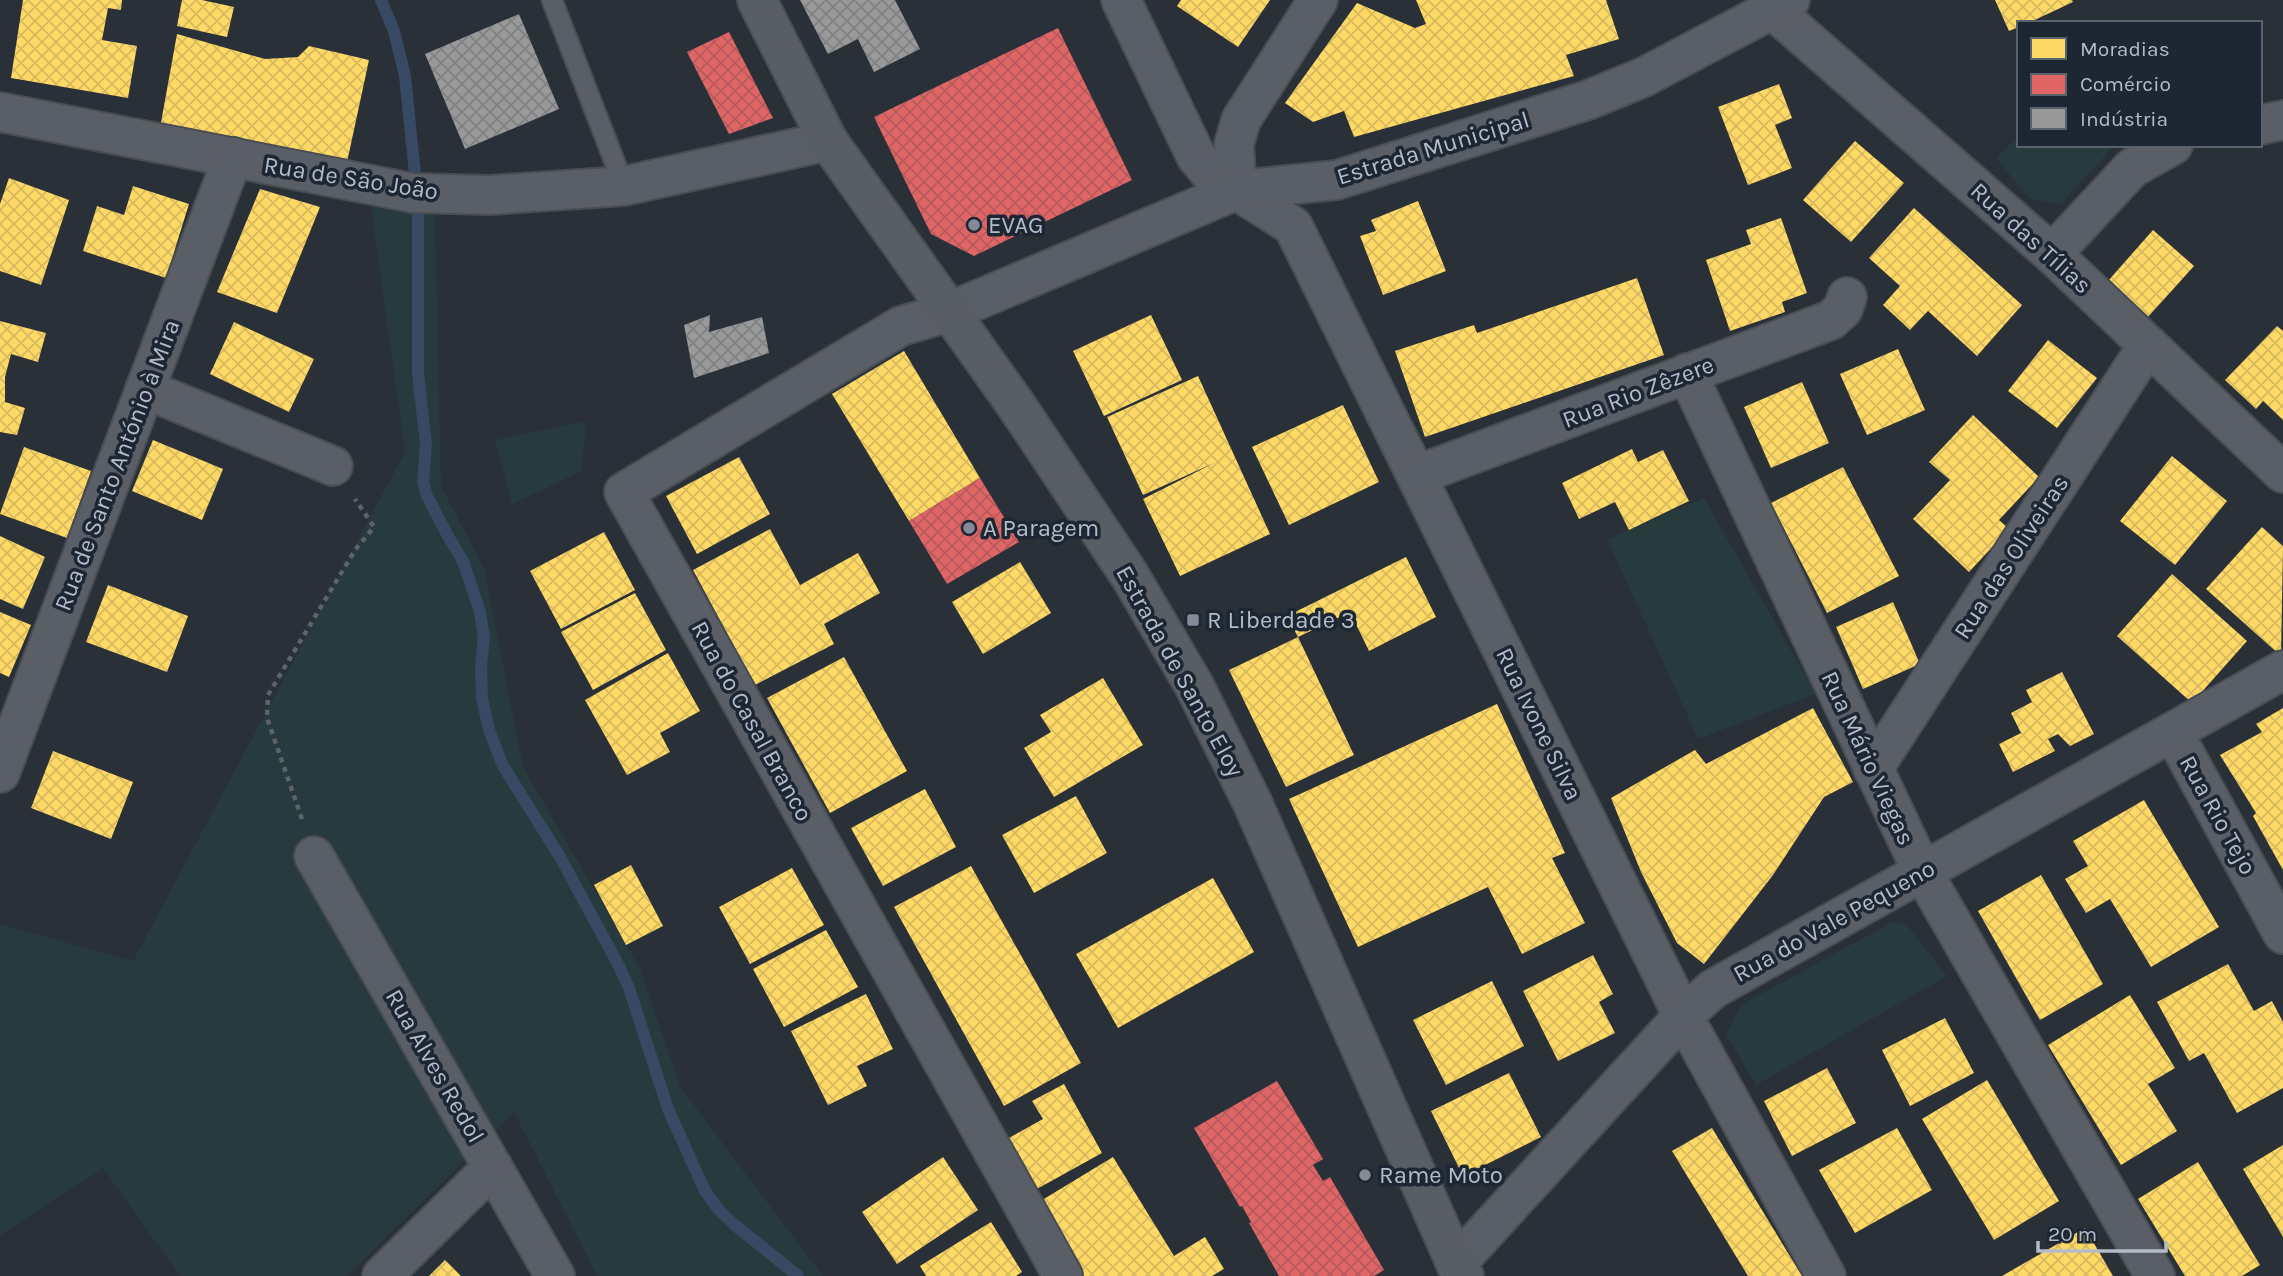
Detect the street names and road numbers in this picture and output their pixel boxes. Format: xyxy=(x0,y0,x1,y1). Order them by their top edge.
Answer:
street label: Estrada Municipal xyxy=(1333,105,1533,191)
street label: Rua de São João xyxy=(262,150,440,206)
street label: Rua das Tílias xyxy=(1965,176,2097,300)
street label: Rua de Santo António à Mira xyxy=(48,315,186,615)
street label: Rua Rio Zêzere xyxy=(1558,350,1718,434)
street label: Rua das Oliveiras xyxy=(1948,470,2074,644)
street label: Estrada de Santo Eloy xyxy=(1110,561,1250,781)
street label: Rua do Casal Branco xyxy=(685,616,819,826)
street label: Rua Ivone Silva xyxy=(1490,643,1588,805)
street label: Rua Mário Viegas xyxy=(1815,667,1921,849)
street label: Rua Rio Tejo xyxy=(2174,750,2262,880)
street label: Rua do Vale Pequeno xyxy=(1728,854,1940,988)
street label: Rua Alves Redol xyxy=(380,984,490,1148)

